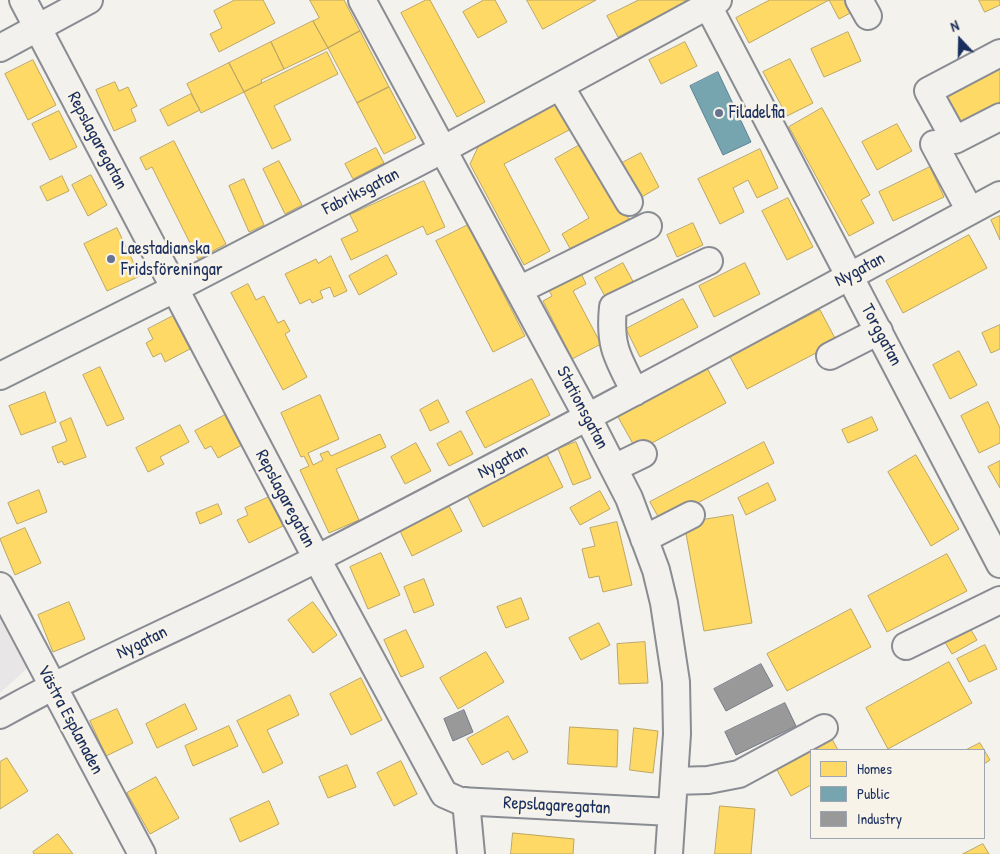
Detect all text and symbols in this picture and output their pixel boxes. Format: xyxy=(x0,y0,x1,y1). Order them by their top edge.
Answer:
north arrow xyxy=(935,15,985,65)
text: N xyxy=(948,15,961,36)
street label: Repslagaregatan xyxy=(62,89,132,193)
place label: Filadelfia xyxy=(729,102,785,124)
marker: Filadelfia xyxy=(713,107,725,119)
street label: Fabriksgatan xyxy=(319,164,403,220)
place label: Laestadianska Fridsföreningar xyxy=(121,238,223,280)
street label: Nygatan xyxy=(831,248,889,292)
marker: Laestadianska Fridsföreningar xyxy=(105,253,117,265)
street label: Torggatan xyxy=(856,300,906,370)
street label: Stationsgatan xyxy=(551,363,613,453)
street label: Nygatan xyxy=(474,440,532,484)
street label: Repslagaregatan xyxy=(250,447,320,551)
street label: Nygatan xyxy=(113,622,171,664)
street label: Västra Esplanaden xyxy=(32,662,108,778)
legend xyxy=(810,749,985,839)
text: Homes xyxy=(857,758,892,779)
text: Public xyxy=(857,783,890,804)
street label: Repslagaregatan xyxy=(503,792,611,820)
text: Industry xyxy=(857,808,902,829)

